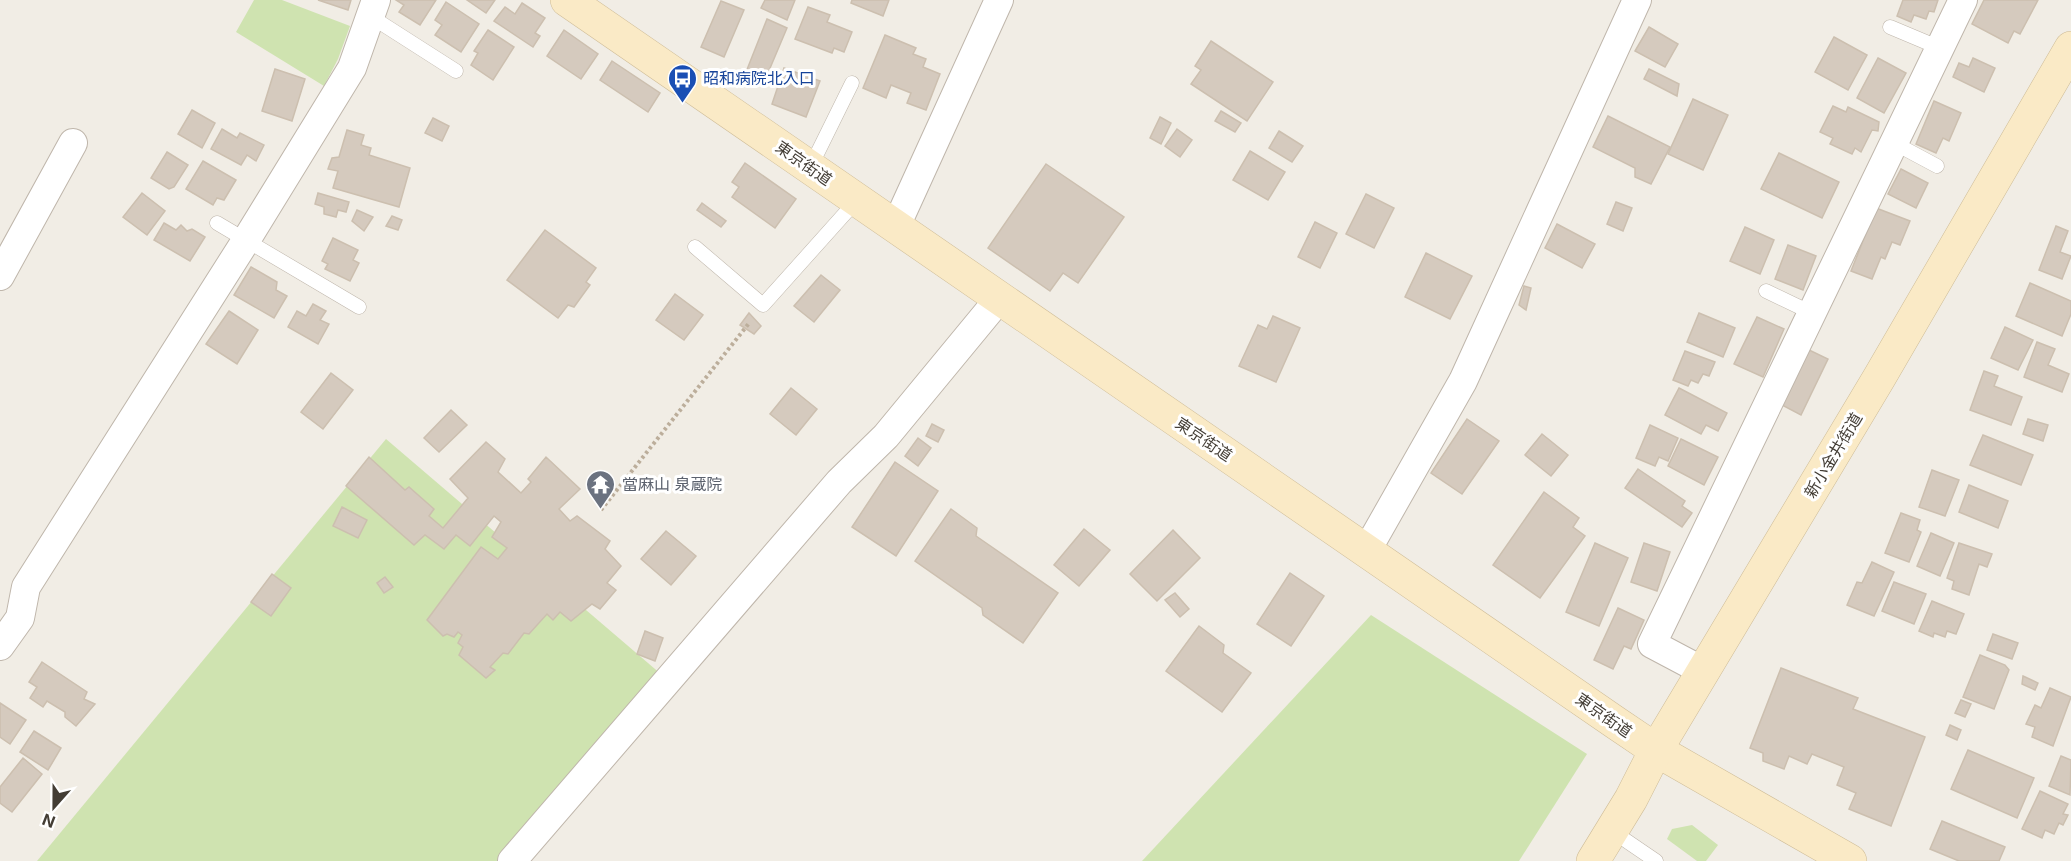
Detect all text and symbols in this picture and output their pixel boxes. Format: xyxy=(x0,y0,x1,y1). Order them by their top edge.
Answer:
bus stop icon: 昭和病院北入口 xyxy=(666,62,698,104)
place label: 昭和病院北入口 xyxy=(703,68,815,88)
street label: 東京街道 xyxy=(772,136,836,190)
street label: 新小金井街道 xyxy=(1800,409,1866,501)
street label: 東京街道 xyxy=(1172,413,1236,465)
temple icon: 當麻山 泉蔵院 xyxy=(585,468,617,510)
place label: 當麻山 泉蔵院 xyxy=(622,474,723,494)
street label: 東京街道 xyxy=(1572,688,1636,742)
north arrow xyxy=(24,777,84,837)
text: N xyxy=(39,809,58,833)

